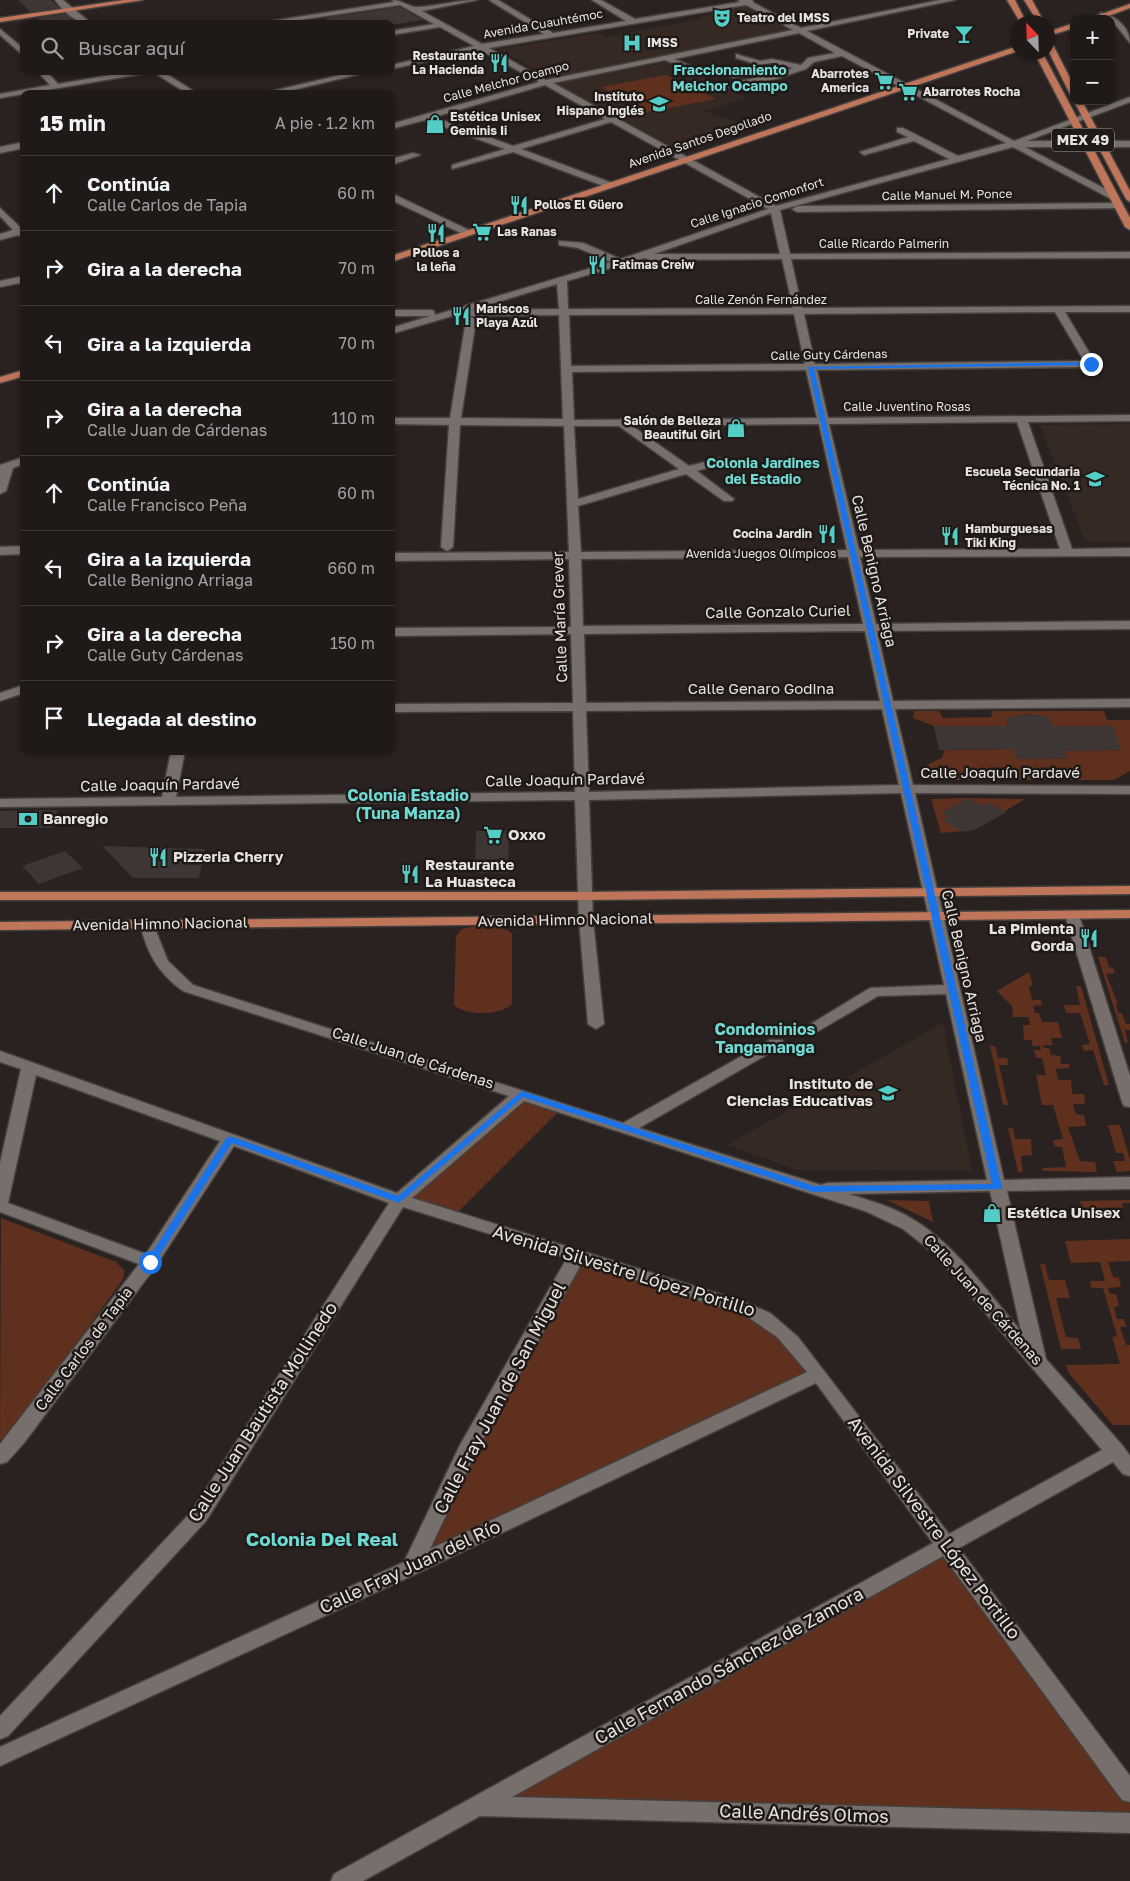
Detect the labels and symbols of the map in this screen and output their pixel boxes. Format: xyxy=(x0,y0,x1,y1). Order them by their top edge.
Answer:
street label: Avenida Cuauhtémoc xyxy=(482,6,604,41)
theatre icon: Teatro del IMSS xyxy=(711,7,733,29)
place label: Teatro del IMSS xyxy=(737,10,830,25)
north arrow xyxy=(1010,15,1055,60)
bar icon: Private xyxy=(953,23,975,45)
place label: Private xyxy=(907,26,949,41)
hospital icon: IMSS xyxy=(621,32,643,54)
place label: IMSS xyxy=(647,35,678,50)
place label: Restaurante La Hacienda xyxy=(412,48,484,77)
restaurant icon: Restaurante La Hacienda xyxy=(488,52,510,74)
street label: Calle Melchor Ocampo xyxy=(441,57,570,106)
district label: Fraccionamiento Melchor Ocampo xyxy=(672,61,788,94)
place label: Abarrotes America xyxy=(811,66,869,95)
supermarket icon: Abarrotes America xyxy=(873,70,895,92)
supermarket icon: Abarrotes Rocha xyxy=(897,81,919,103)
place label: Abarrotes Rocha xyxy=(923,84,1020,99)
place label: Instituto Hispano Inglés xyxy=(557,89,644,118)
school or university icon: Instituto Hispano Inglés xyxy=(648,93,670,115)
street label: Avenida Santos Degollado xyxy=(626,108,773,171)
place label: Estética Unisex Geminis Ii xyxy=(450,109,541,138)
shop icon: Estética Unisex Geminis Ii xyxy=(424,113,446,135)
road number: MEX 49 xyxy=(1052,128,1114,152)
street label: Calle Ignacio Comonfort xyxy=(688,174,826,231)
street label: Calle Manuel M. Ponce xyxy=(881,186,1013,203)
restaurant icon: Pollos El Güero xyxy=(508,194,530,216)
place label: Pollos El Güero xyxy=(534,197,623,212)
supermarket icon: Las Ranas xyxy=(471,221,493,243)
restaurant icon: Pollos a la leña xyxy=(425,222,447,244)
place label: Las Ranas xyxy=(497,224,557,239)
street label: Calle Ricardo Palmerin xyxy=(819,236,949,251)
place label: Pollos a la leña xyxy=(413,245,460,274)
restaurant icon: Fatimas Creiw xyxy=(586,254,608,276)
place label: Fatimas Creiw xyxy=(612,257,695,272)
street label: Calle Zenón Fernández xyxy=(695,292,827,307)
place label: Mariscos Playa Azúl xyxy=(476,301,538,330)
restaurant icon: Mariscos Playa Azúl xyxy=(450,305,472,327)
street label: Calle Guty Cárdenas xyxy=(770,346,888,363)
route end xyxy=(1080,353,1103,376)
street label: Calle Juventino Rosas xyxy=(843,399,971,414)
place label: Salón de Belleza Beautiful Girl xyxy=(623,413,721,442)
shop icon: Salón de Belleza Beautiful Girl xyxy=(725,417,747,439)
district label: Colonia Jardines del Estadio xyxy=(706,454,820,487)
place label: Escuela Secundaria Técnica No. 1 xyxy=(965,464,1080,493)
school or university icon: Escuela Secundaria Técnica No. 1 xyxy=(1084,468,1106,490)
street label: Calle Benigno Arriaga xyxy=(849,493,901,649)
place label: Hamburguesas Tiki King xyxy=(965,521,1053,550)
restaurant icon: Cocina Jardin xyxy=(816,523,838,545)
restaurant icon: Hamburguesas Tiki King xyxy=(939,525,961,547)
place label: Cocina Jardin xyxy=(733,526,812,541)
street label: Avenida Juegos Olímpicos xyxy=(686,546,836,561)
street label: Calle María Grever xyxy=(548,551,570,683)
street label: Calle Gonzalo Curiel xyxy=(705,601,851,621)
street label: Calle Genaro Godina xyxy=(688,679,834,697)
street label: Calle Joaquín Pardavé xyxy=(920,763,1080,781)
street label: Calle Joaquín Pardavé xyxy=(485,769,645,789)
street label: Calle Joaquín Pardavé xyxy=(80,774,240,794)
district label: Colonia Estadio (Tuna Manza) xyxy=(347,785,469,823)
bank icon: Banregio xyxy=(17,808,39,830)
place label: Banregio xyxy=(43,809,108,827)
supermarket icon: Oxxo xyxy=(482,824,504,846)
place label: Oxxo xyxy=(508,825,546,843)
restaurant icon: Pizzeria Cherry xyxy=(147,846,169,868)
place label: Pizzeria Cherry xyxy=(173,847,283,865)
place label: Restaurante La Huasteca xyxy=(425,855,516,890)
restaurant icon: Restaurante La Huasteca xyxy=(399,863,421,885)
street label: Calle Benigno Arriaga xyxy=(939,888,991,1044)
street label: Avenida Himno Nacional xyxy=(477,908,653,930)
street label: Avenida Himno Nacional xyxy=(72,912,248,934)
place label: La Pimienta Gorda xyxy=(989,919,1074,954)
restaurant icon: La Pimienta Gorda xyxy=(1078,927,1100,949)
district label: Condominios Tangamanga xyxy=(714,1019,816,1057)
street label: Calle Juan de Cárdenas xyxy=(330,1022,497,1092)
place label: Instituto de Ciencias Educativas xyxy=(726,1074,873,1109)
school or university icon: Instituto de Ciencias Educativas xyxy=(877,1082,899,1104)
shop icon: Estética Unisex xyxy=(981,1202,1003,1224)
place label: Estética Unisex xyxy=(1007,1203,1121,1221)
street label: Avenida Silvestre López Portillo xyxy=(490,1220,758,1321)
street label: Calle Juan de Cárdenas xyxy=(920,1230,1047,1368)
route start xyxy=(139,1251,162,1274)
street label: Calle Fray Juan de San Miguel xyxy=(429,1278,570,1517)
street label: Calle Carlos de Tapia xyxy=(31,1283,136,1414)
street label: Calle Juan Bautista Mollinedo xyxy=(183,1297,342,1526)
street label: Avenida Silvestre López Portillo xyxy=(844,1412,1026,1643)
street label: Calle Fray Juan del Río xyxy=(316,1515,503,1618)
district label: Colonia Del Real xyxy=(246,1527,398,1550)
street label: Calle Fernando Sánchez de Zamora xyxy=(590,1582,867,1748)
street label: Calle Andrés Olmos xyxy=(719,1799,889,1827)

